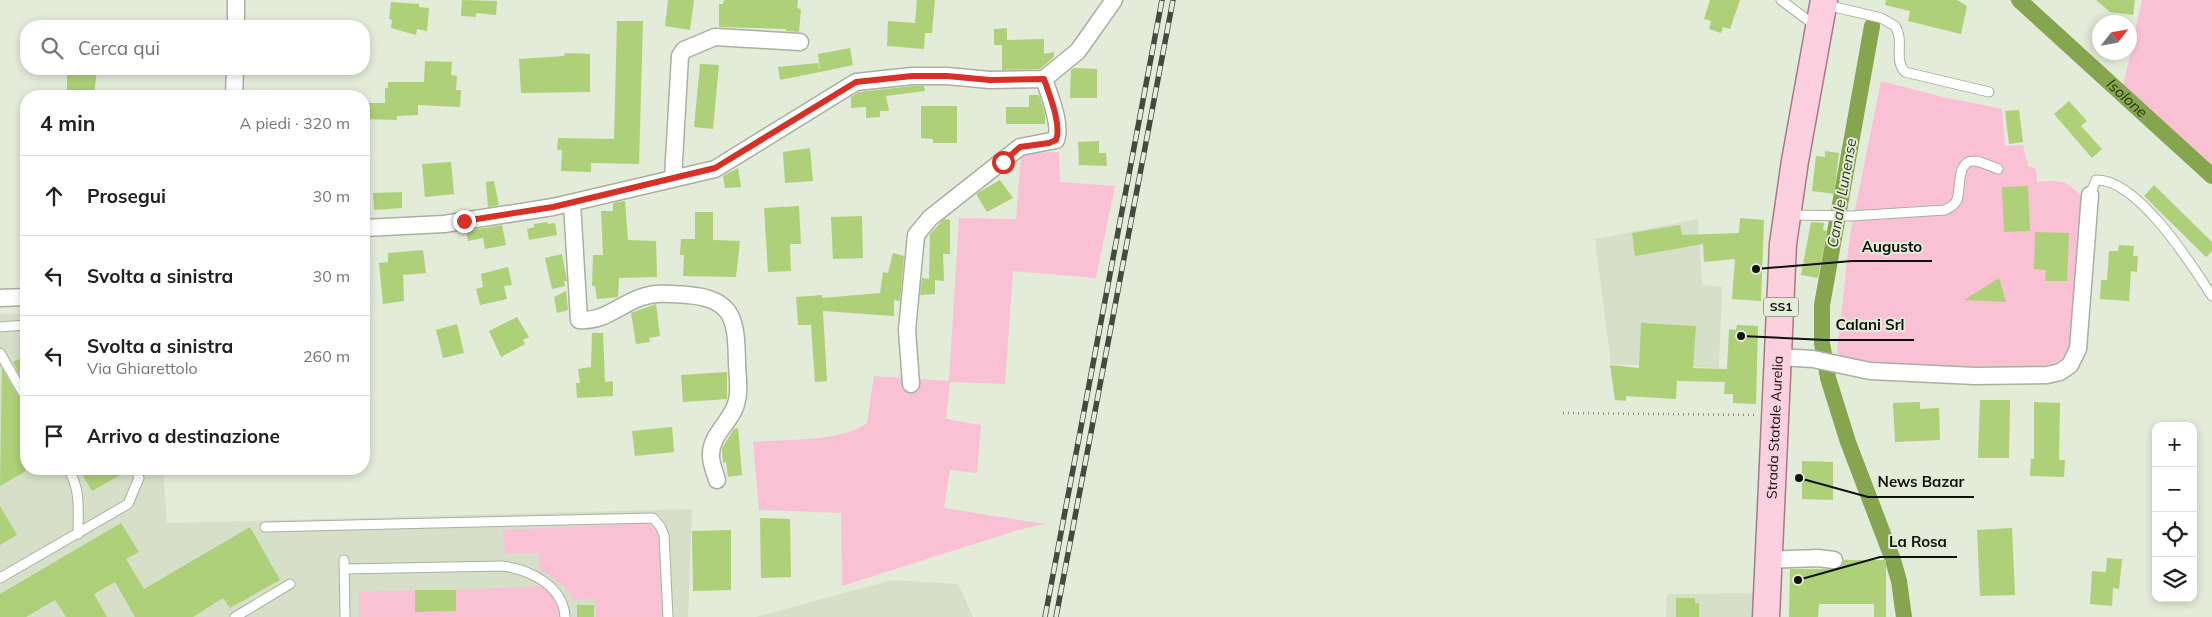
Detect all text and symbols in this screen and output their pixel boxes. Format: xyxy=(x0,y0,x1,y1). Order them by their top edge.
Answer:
north arrow xyxy=(2092,15,2137,60)
search box xyxy=(20,20,370,75)
icon: search xyxy=(38,34,66,62)
text: Cerca qui xyxy=(78,36,160,60)
water label: Isolone xyxy=(2103,74,2152,122)
text: 4 min xyxy=(40,110,95,136)
text: A piedi · 320 m xyxy=(239,113,350,133)
water label: Canale Lunense xyxy=(1823,137,1860,249)
route start xyxy=(992,151,1015,174)
icon: ahead xyxy=(40,182,68,210)
text: Prosegui xyxy=(87,184,166,208)
text: 30 m xyxy=(313,186,350,206)
route end xyxy=(453,210,476,233)
callout: Augusto xyxy=(1852,231,1932,261)
text: Augusto xyxy=(1862,237,1922,256)
icon: left xyxy=(40,262,68,290)
text: Svolta a sinistra xyxy=(87,264,233,288)
text: 30 m xyxy=(313,266,350,286)
road number: SS1 xyxy=(1764,298,1798,316)
callout: Calani Srl xyxy=(1825,310,1914,340)
text: Calani Srl xyxy=(1835,315,1905,334)
text: Svolta a sinistra xyxy=(87,334,233,358)
icon: left xyxy=(40,342,68,370)
text: 260 m xyxy=(303,346,350,366)
street label: Strada Statale Aurelia xyxy=(1762,355,1787,499)
text: Via Ghiarettolo xyxy=(87,358,198,378)
icon: arrive xyxy=(40,422,68,450)
map controls xyxy=(2152,422,2197,602)
button: + xyxy=(2152,422,2197,467)
text: Arrivo a destinazione xyxy=(87,424,280,448)
callout: News Bazar xyxy=(1868,467,1974,497)
button: − xyxy=(2152,467,2197,512)
text: News Bazar xyxy=(1878,472,1965,491)
button: locate xyxy=(2152,512,2197,557)
callout: La Rosa xyxy=(1880,527,1957,557)
text: La Rosa xyxy=(1889,532,1947,551)
button: layers xyxy=(2152,557,2197,602)

